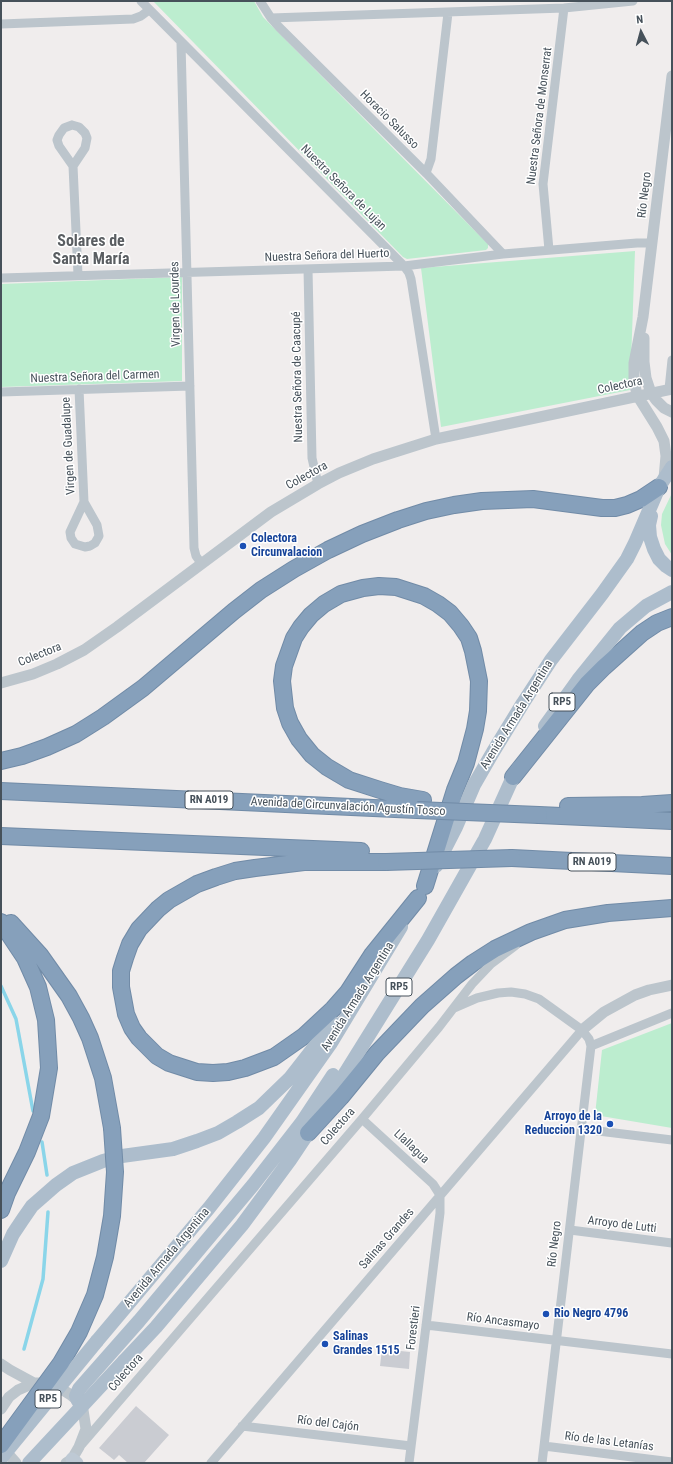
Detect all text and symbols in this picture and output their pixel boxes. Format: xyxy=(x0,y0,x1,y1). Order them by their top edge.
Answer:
north arrow xyxy=(621,12,661,52)
text: N xyxy=(636,13,644,26)
street label: Nuestra Señora de Monserrat xyxy=(524,47,556,185)
street label: Horacio Salusso xyxy=(357,88,421,152)
street label: Nuestra Señora de Lujan xyxy=(297,142,389,234)
street label: Río Negro xyxy=(635,171,655,219)
district label: Solares de Santa María xyxy=(53,232,129,270)
street label: Nuestra Señora del Huerto xyxy=(264,247,390,265)
street label: Virgen de Lourdes xyxy=(168,261,184,347)
street label: Nuestra Señora de Caacupé xyxy=(290,311,306,443)
street label: Nuestra Señora del Carmen xyxy=(30,368,160,386)
street label: Colectora xyxy=(596,374,644,398)
street label: Virgen de Guadalupe xyxy=(59,397,79,495)
street label: Colectora xyxy=(284,459,330,493)
place label: Colectora Circunvalacion xyxy=(251,532,322,560)
marker: Colectora Circunvalacion xyxy=(238,541,248,551)
street label: Colectora xyxy=(16,640,64,670)
street label: Avenida Armada Argentina xyxy=(478,658,556,772)
road number: RP5 xyxy=(549,693,575,711)
road number: RN A019 xyxy=(185,791,233,809)
street label: Avenida de Circunvalación Agustín Tosco xyxy=(250,795,446,819)
road number: RN A019 xyxy=(568,853,616,871)
street label: Avenida Armada Argentina xyxy=(319,940,397,1054)
road number: RP5 xyxy=(386,978,412,996)
street label: Colectora xyxy=(318,1105,358,1149)
place label: Arroyo de la Reduccion 1320 xyxy=(525,1110,602,1138)
marker: Arroyo de la Reduccion 1320 xyxy=(605,1119,615,1129)
street label: Llallagua xyxy=(390,1127,432,1167)
street label: Avenida Armada Argentina xyxy=(121,1205,213,1311)
street label: Salinas Grandes xyxy=(357,1205,417,1273)
street label: Arroyo de Lutti xyxy=(587,1214,657,1236)
street label: Río Negro xyxy=(545,1220,565,1268)
street label: Forestieri xyxy=(404,1305,424,1351)
place label: Rio Negro 4796 xyxy=(554,1307,628,1321)
marker: Rio Negro 4796 xyxy=(541,1309,551,1319)
street label: Río Ancasmayo xyxy=(466,1310,540,1334)
place label: Salinas Grandes 1515 xyxy=(333,1330,400,1358)
marker: Salinas Grandes 1515 xyxy=(320,1339,330,1349)
street label: Colectora xyxy=(106,1351,146,1395)
road number: RP5 xyxy=(35,1390,61,1408)
street label: Río del Cajón xyxy=(296,1413,360,1435)
street label: Río de las Letanías xyxy=(564,1429,654,1455)

